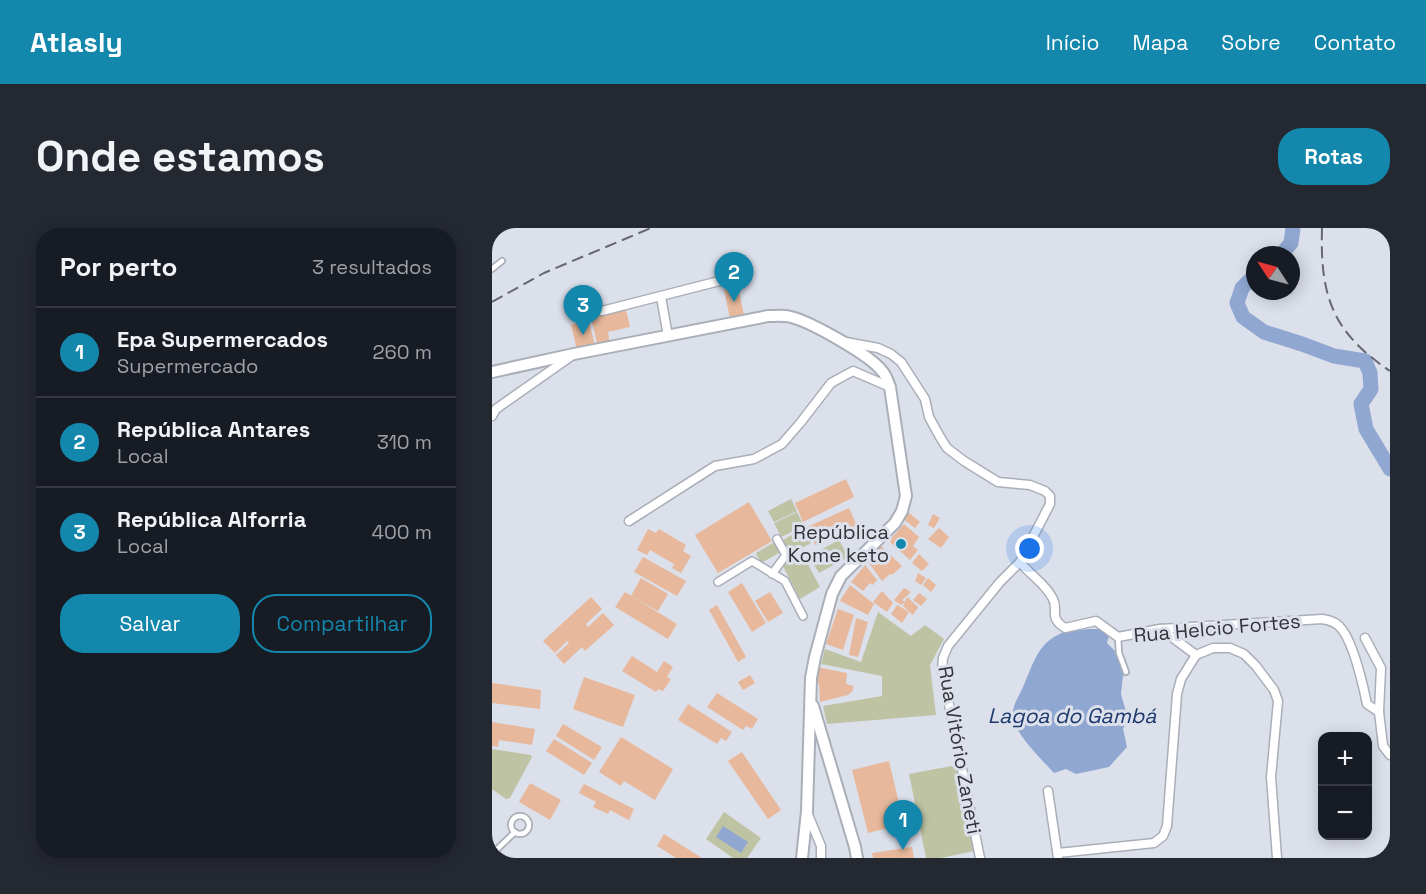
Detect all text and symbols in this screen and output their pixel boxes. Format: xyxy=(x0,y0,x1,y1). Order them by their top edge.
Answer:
text: Atlasly xyxy=(30,24,123,60)
text: Início xyxy=(1046,29,1099,56)
text: Mapa xyxy=(1132,29,1188,56)
text: Sobre xyxy=(1221,29,1281,56)
text: Contato xyxy=(1314,29,1396,56)
button: Rotas xyxy=(1278,128,1390,185)
text: Onde estamos xyxy=(36,130,325,183)
north arrow xyxy=(1246,246,1300,300)
text: Por perto xyxy=(60,250,177,284)
pin: 2 xyxy=(714,253,754,302)
text: 3 resultados xyxy=(312,254,432,280)
pin: 3 xyxy=(564,285,602,335)
text: Epa Supermercados xyxy=(117,325,328,353)
text: 1 xyxy=(75,339,84,365)
text: 260 m xyxy=(373,339,432,365)
text: Supermercado xyxy=(117,353,258,379)
text: República Antares xyxy=(117,415,310,443)
text: 2 xyxy=(74,429,85,455)
text: 310 m xyxy=(377,429,432,455)
text: Local xyxy=(117,443,169,469)
text: República Alforria xyxy=(117,505,306,533)
text: 3 xyxy=(73,519,86,545)
text: 400 m xyxy=(372,519,432,545)
place label: República Kome keto xyxy=(788,519,889,568)
text: Local xyxy=(117,533,169,559)
your location xyxy=(1015,534,1044,563)
marker: República Kome keto xyxy=(894,537,908,551)
button: Salvar xyxy=(60,594,240,653)
button: Compartilhar xyxy=(252,594,432,653)
street label: Rua Helcio Fortes xyxy=(1132,608,1302,648)
street label: Rua Vitório Zaneti xyxy=(932,664,988,836)
water label: Lagoa do Gambá xyxy=(988,702,1157,729)
map controls xyxy=(1318,732,1372,840)
button: + xyxy=(1318,732,1372,786)
button: − xyxy=(1318,786,1372,840)
pin: 1 xyxy=(884,800,922,850)

